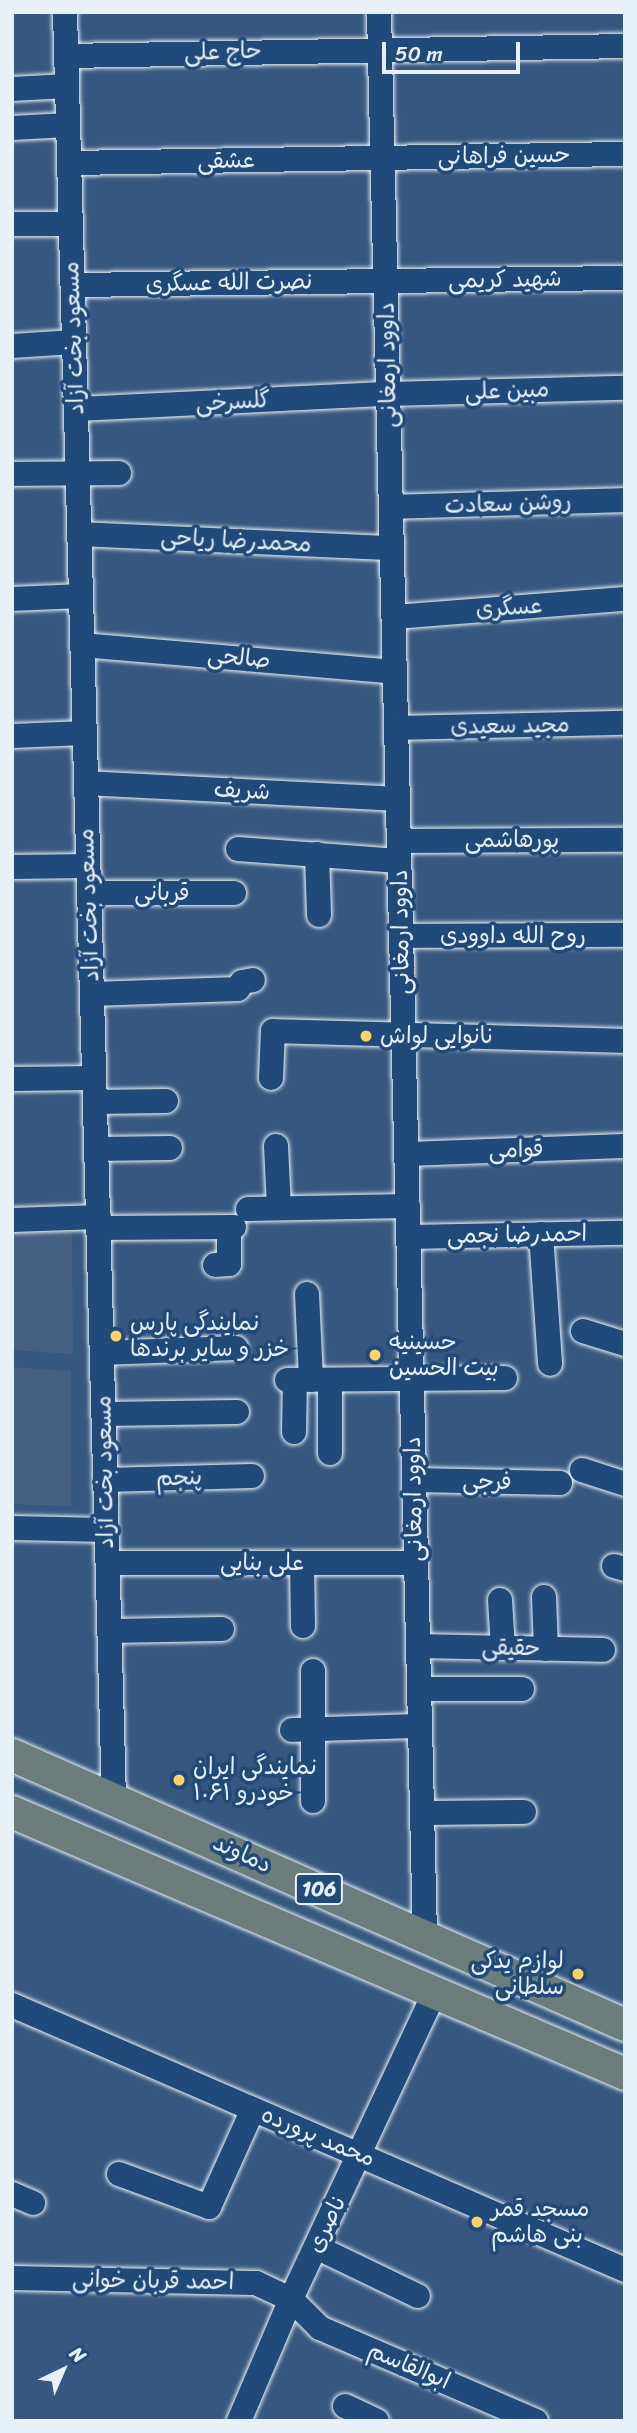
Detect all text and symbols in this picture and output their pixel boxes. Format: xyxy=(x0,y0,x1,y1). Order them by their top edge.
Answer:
scale bar xyxy=(385,28,523,72)
text: 50 m xyxy=(395,35,443,73)
street label: حاج علی xyxy=(184,37,262,67)
street label: حسین فراهانی xyxy=(437,141,571,171)
street label: عشقی xyxy=(197,147,255,175)
street label: مسعود بخت آزاد xyxy=(58,261,90,415)
street label: شهید کریمی xyxy=(448,265,562,295)
street label: نصرت الله عسگری xyxy=(145,268,313,298)
street label: داوود ارمغانی xyxy=(373,302,403,428)
street label: مبین علی xyxy=(464,376,550,406)
street label: گلسرخی xyxy=(195,386,271,418)
street label: روشن سعادت xyxy=(444,488,572,520)
street label: محمدرضا ریاحی xyxy=(160,523,312,559)
street label: عسگری xyxy=(475,592,543,624)
street label: صالحی xyxy=(206,641,272,675)
street label: مجید سعیدی xyxy=(450,711,570,741)
street label: شریف xyxy=(213,776,271,806)
street label: پورهاشمی xyxy=(465,826,559,854)
street label: مسعود بخت آزاد xyxy=(73,828,105,982)
street label: داوود ارمغانی xyxy=(386,869,416,995)
street label: قربانی xyxy=(134,879,190,907)
street label: روح الله داوودی xyxy=(440,922,586,950)
place label: نانوایی لواش xyxy=(380,1022,494,1050)
marker: نانوایی لواش xyxy=(358,1028,374,1044)
street label: قوامی xyxy=(488,1135,544,1165)
street label: احمدرضا نجمی xyxy=(447,1220,587,1250)
place label: نمایندگی پارس خزر و سایر برندها xyxy=(130,1309,289,1363)
marker: نمایندگی پارس خزر و سایر برندها xyxy=(108,1328,124,1344)
place label: حسینیه بیت الحسین xyxy=(389,1328,499,1382)
marker: حسینیه بیت الحسین xyxy=(367,1347,383,1363)
street label: مسعود بخت آزاد xyxy=(90,1395,120,1549)
street label: داوود ارمغانی xyxy=(399,1436,429,1562)
street label: پنجم xyxy=(155,1463,203,1493)
street label: فرجی xyxy=(462,1468,512,1496)
street label: علی بنایی xyxy=(220,1549,304,1577)
street label: حقیقی xyxy=(481,1634,541,1662)
place label: نمایندگی ایران خودرو ۱۰۶۱ xyxy=(193,1753,317,1807)
marker: نمایندگی ایران خودرو ۱۰۶۱ xyxy=(171,1772,187,1788)
street label: دماوند xyxy=(208,1829,276,1879)
road number: 106 xyxy=(294,1871,344,1906)
place label: لوازم یدکی سلطانی xyxy=(471,1947,564,2001)
marker: لوازم یدکی سلطانی xyxy=(570,1966,586,1982)
street label: محمد پرورده xyxy=(257,2101,379,2173)
street label: ناصری xyxy=(301,2191,353,2257)
place label: مسجد قمر بنی هاشم xyxy=(491,2195,589,2249)
marker: مسجد قمر بنی هاشم xyxy=(469,2214,485,2230)
street label: احمد قربان خوانی xyxy=(72,2266,234,2296)
north arrow xyxy=(28,2335,98,2405)
street label: ابوالقاسم xyxy=(364,2336,454,2396)
text: N xyxy=(62,2338,94,2371)

